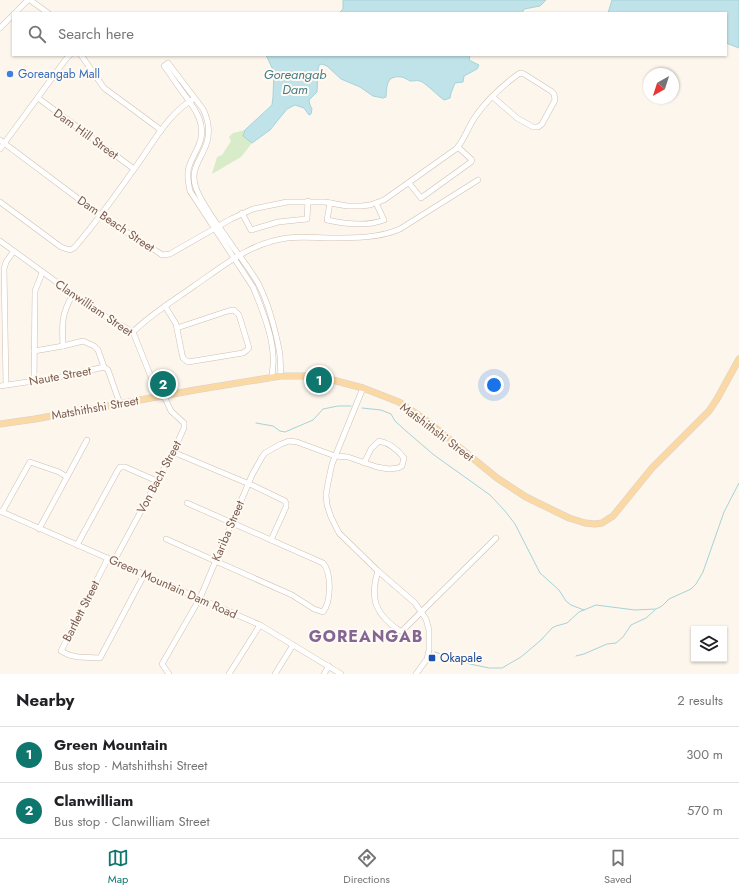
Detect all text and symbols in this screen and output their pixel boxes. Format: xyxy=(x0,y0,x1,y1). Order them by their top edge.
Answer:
search box xyxy=(12,12,727,56)
icon: search xyxy=(26,23,48,45)
text: Search here xyxy=(58,23,134,45)
place label: Goreangab Mall xyxy=(18,65,100,83)
water label: Goreangab Dam xyxy=(264,65,327,99)
north arrow xyxy=(643,68,679,104)
marker: Goreangab Mall xyxy=(5,69,15,79)
street label: Dam Hill Street xyxy=(50,104,122,164)
street label: Dam Beach Street xyxy=(74,191,158,257)
street label: Clanwilliam Street xyxy=(52,275,137,341)
street label: Naute Street xyxy=(28,362,93,390)
pin: 1 xyxy=(306,365,332,395)
pin: 2 xyxy=(150,369,176,399)
your location xyxy=(484,375,504,395)
street label: Matshithshi Street xyxy=(50,391,140,425)
street label: Matshithshi Street xyxy=(396,398,478,466)
street label: Von Bach Street xyxy=(132,437,186,517)
street label: Kariba Street xyxy=(207,498,249,564)
street label: Green Mountain Dam Road xyxy=(106,551,240,623)
street label: Bartlett Street xyxy=(58,577,104,645)
district label: GOREANGAB xyxy=(309,625,423,648)
map controls xyxy=(691,626,727,662)
button: layers xyxy=(691,626,727,662)
place label: Okapale xyxy=(440,649,482,667)
marker: Okapale xyxy=(427,653,437,663)
text: Nearby xyxy=(16,688,74,712)
text: 2 results xyxy=(677,691,723,710)
text: Green Mountain xyxy=(54,734,168,756)
text: 1 xyxy=(26,745,32,764)
text: 300 m xyxy=(686,745,723,764)
text: Bus stop · Matshithshi Street xyxy=(54,756,207,775)
text: Clanwilliam xyxy=(54,790,133,812)
text: 2 xyxy=(25,801,33,820)
text: 570 m xyxy=(687,801,723,820)
text: Bus stop · Clanwilliam Street xyxy=(54,812,210,831)
tab: Map xyxy=(107,847,129,887)
tab: Directions xyxy=(343,847,390,887)
tab: Saved xyxy=(604,847,632,887)

